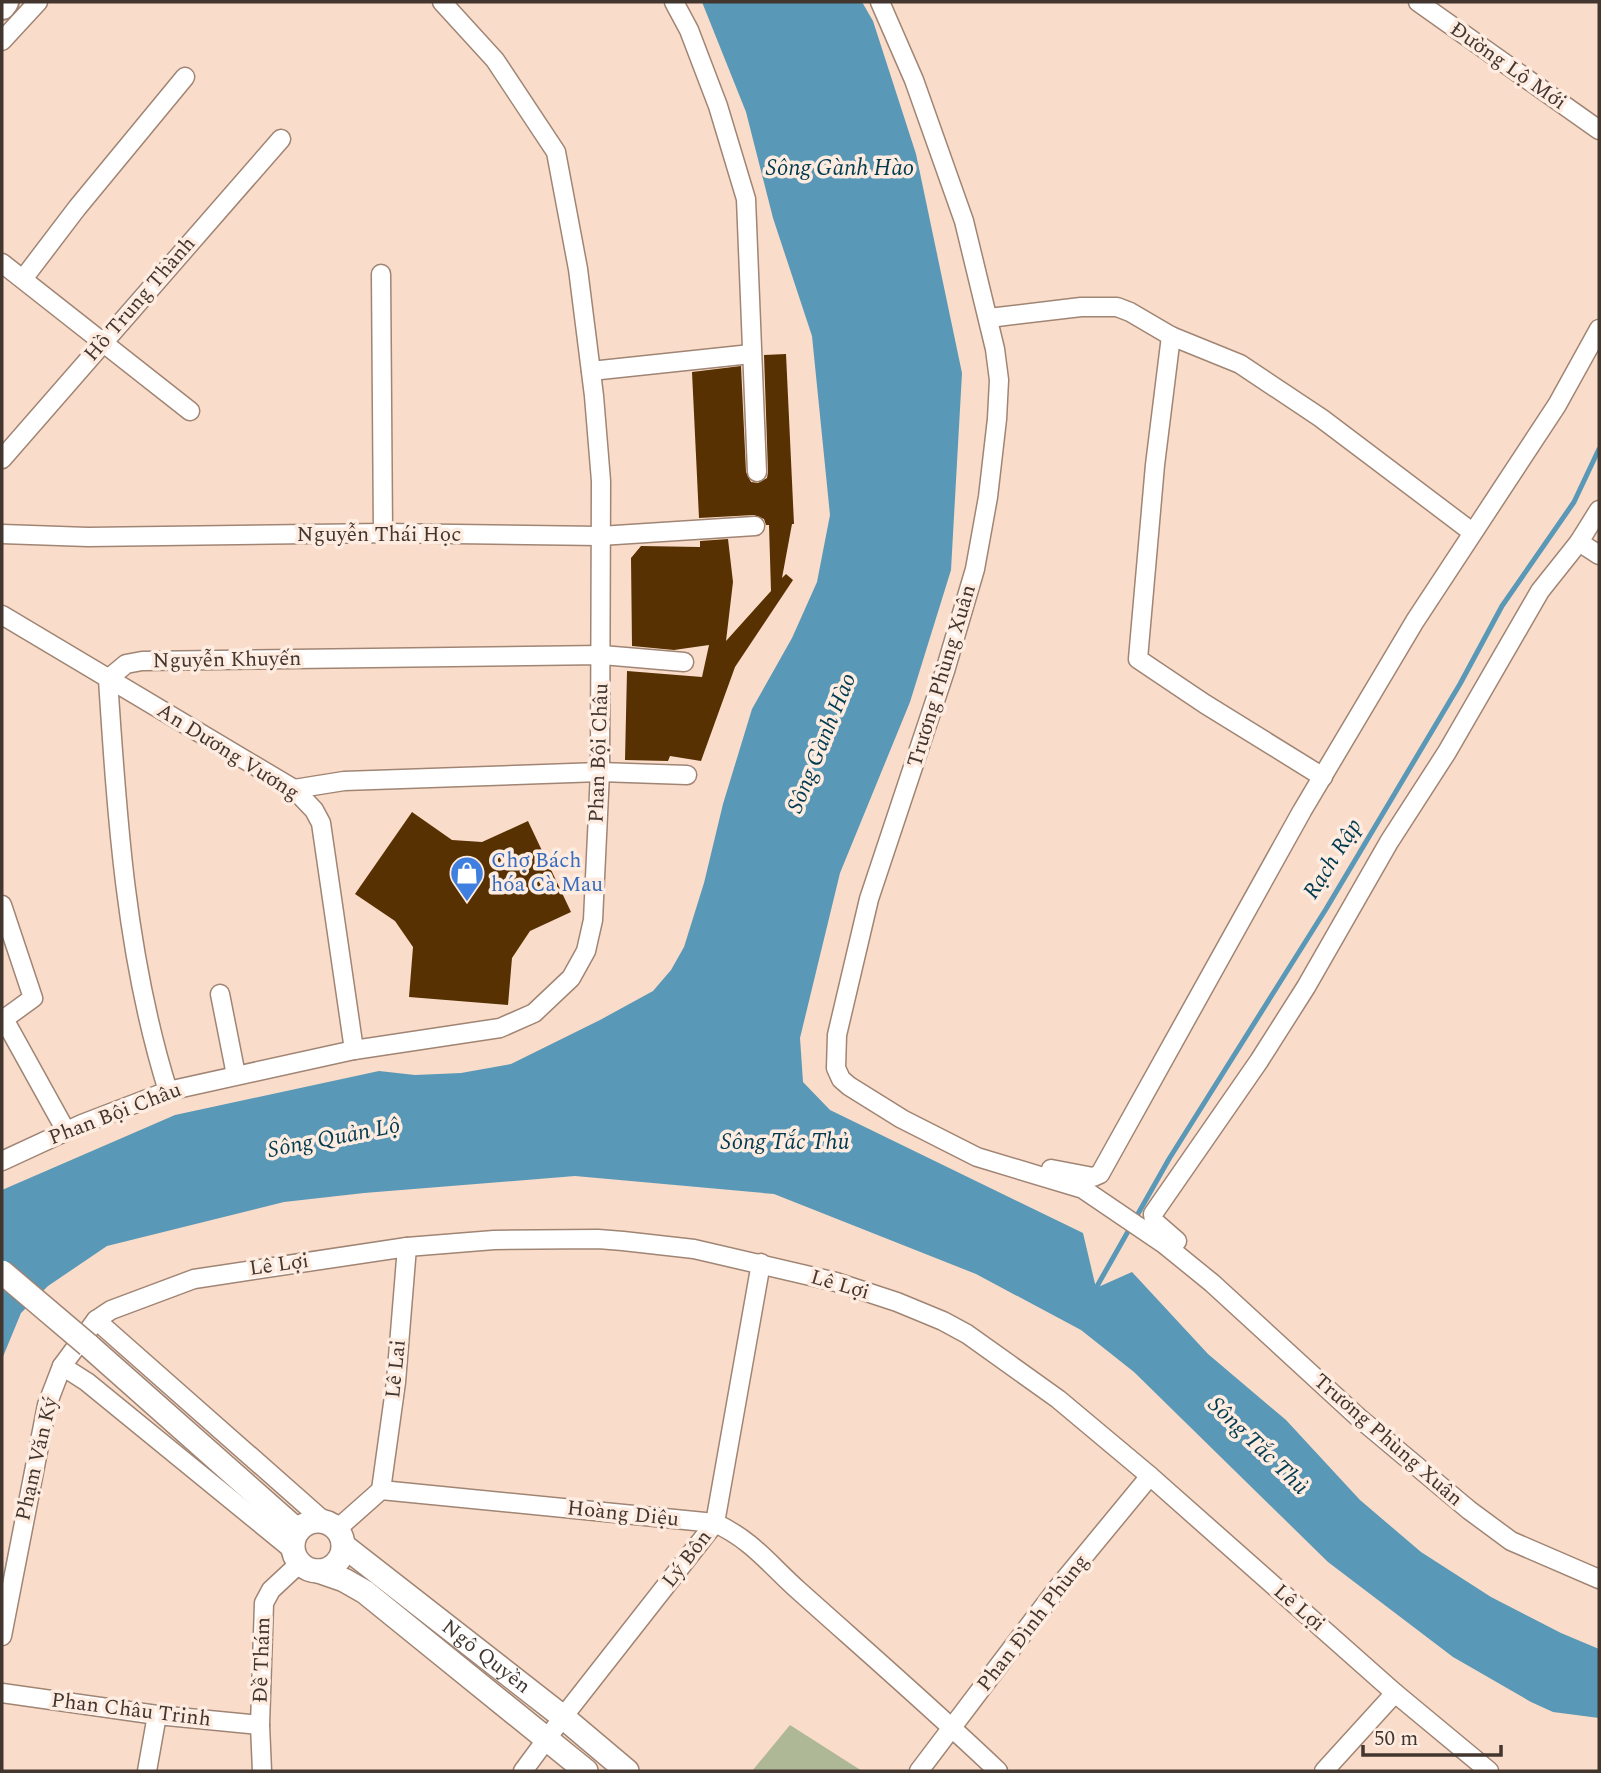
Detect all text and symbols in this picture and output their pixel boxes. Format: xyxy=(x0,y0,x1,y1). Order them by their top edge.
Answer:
street label: Đường Lộ Mới xyxy=(1443,14,1573,118)
water label: Sông Gành Hào xyxy=(766,151,914,186)
street label: Hồ Trung Thành xyxy=(76,229,204,369)
street label: Nguyễn Thái Học xyxy=(297,519,461,551)
street label: Trương Phùng Xuân xyxy=(899,581,985,771)
street label: Nguyễn Khuyến xyxy=(152,643,302,677)
water label: Sông Gành Hào xyxy=(778,668,866,818)
street label: Phan Bội Châu xyxy=(581,682,617,823)
street label: An Dương Vương xyxy=(150,695,306,809)
water label: Rạch Rập xyxy=(1294,812,1372,906)
place label: Chợ Bách hóa Cà Mau xyxy=(491,845,603,901)
shop icon: Chợ Bách hóa Cà Mau xyxy=(448,854,486,903)
street label: Phan Bội Châu xyxy=(44,1074,186,1154)
water label: Sông Quản Lộ xyxy=(265,1108,403,1168)
water label: Sông Tắc Thủ xyxy=(720,1125,850,1160)
street label: Lê Lợi xyxy=(247,1245,311,1285)
street label: Lê Lợi xyxy=(807,1261,873,1309)
street label: Lê Lai xyxy=(377,1338,415,1400)
street label: Trương Phùng Xuân xyxy=(1306,1366,1470,1514)
water label: Sông Tắc Thủ xyxy=(1199,1389,1317,1503)
street label: Phạm Văn Ký xyxy=(7,1393,67,1524)
street label: Hoàng Diệu xyxy=(565,1492,681,1536)
street label: Lý Bôn xyxy=(654,1523,720,1595)
street label: Phan Đình Phùng xyxy=(969,1547,1097,1699)
street label: Lê Lợi xyxy=(1266,1576,1332,1640)
street label: Ngô Quyền xyxy=(434,1612,537,1702)
street label: Đề Thám xyxy=(245,1616,279,1704)
street label: Phan Châu Trinh xyxy=(49,1684,213,1736)
scale bar xyxy=(1363,1714,1501,1758)
text: 50 m xyxy=(1374,1723,1418,1755)

